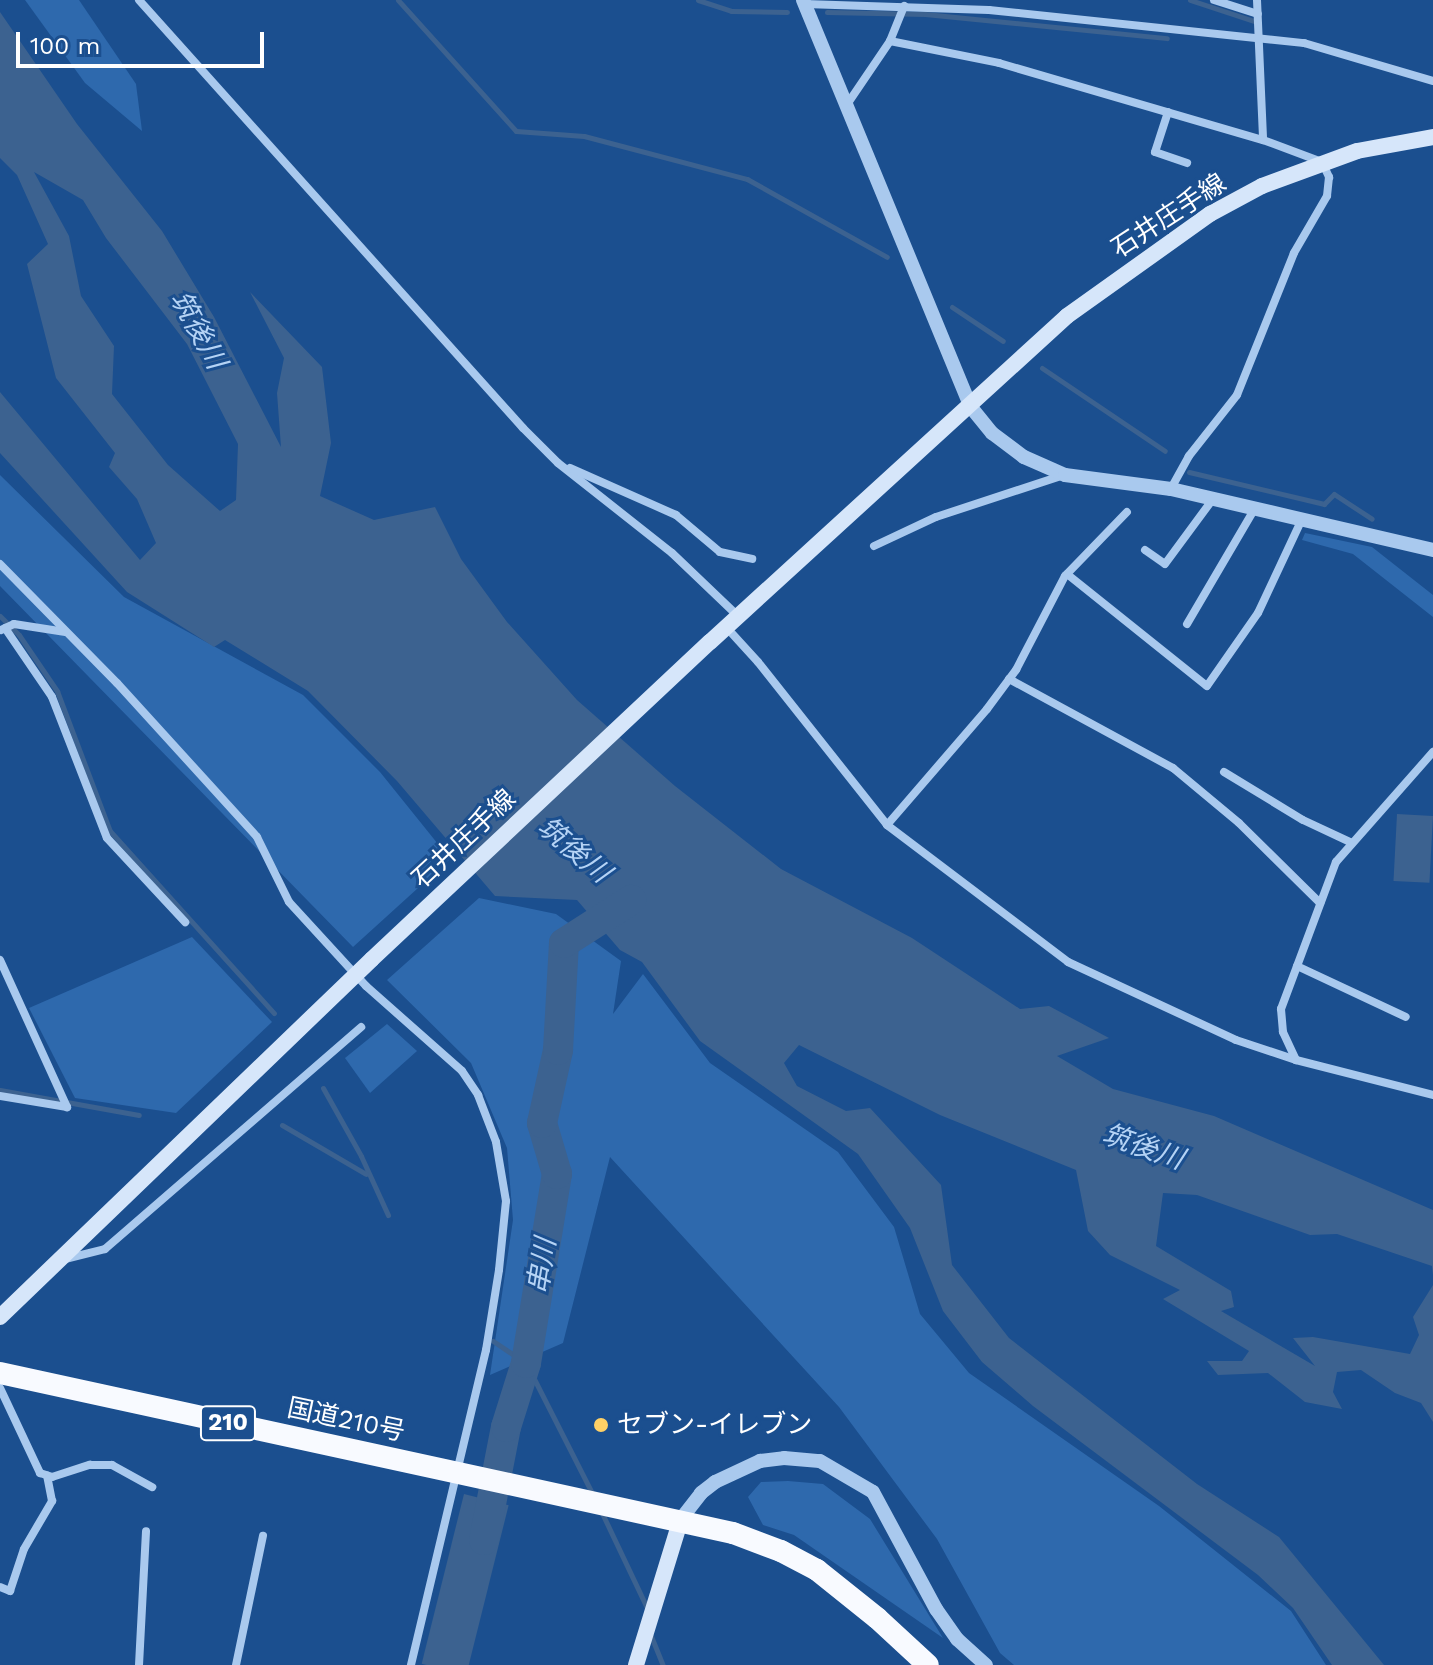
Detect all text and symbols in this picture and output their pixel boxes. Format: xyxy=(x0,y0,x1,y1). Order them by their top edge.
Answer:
scale bar xyxy=(20,16,268,66)
text: 100 m xyxy=(30,32,100,60)
street label: 石井庄手線 xyxy=(1106,168,1232,264)
water label: 筑後川 xyxy=(163,285,233,375)
street label: 石井庄手線 xyxy=(406,783,522,895)
water label: 筑後川 xyxy=(531,810,617,890)
water label: 筑後川 xyxy=(1098,1117,1188,1177)
water label: 串川 xyxy=(521,1236,563,1296)
street label: 国道210号 xyxy=(284,1392,408,1448)
road number: 210 xyxy=(198,1403,258,1443)
place label: セブン-イレブン xyxy=(617,1409,812,1441)
marker: セブン-イレブン xyxy=(592,1416,610,1434)

